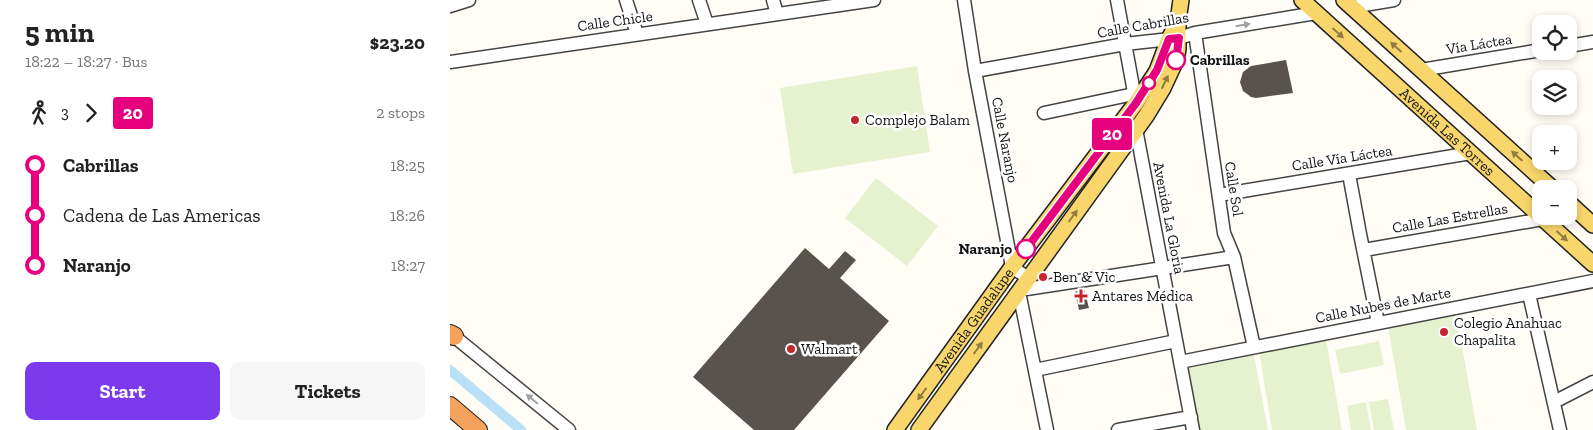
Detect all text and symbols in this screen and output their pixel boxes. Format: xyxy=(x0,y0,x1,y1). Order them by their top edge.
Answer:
street label: Calle Chicle xyxy=(576,7,654,35)
street label: Calle Cabrillas xyxy=(1096,8,1190,42)
map controls xyxy=(1532,15,1577,225)
button: locate xyxy=(1532,15,1577,60)
text: 5 min xyxy=(25,16,94,49)
one-way arrow xyxy=(1235,21,1251,29)
one-way arrow xyxy=(1331,27,1343,39)
street label: Vía Láctea xyxy=(1444,30,1513,58)
text: $23.20 xyxy=(370,31,425,54)
one-way arrow xyxy=(1391,41,1403,53)
marker: Cabrillas xyxy=(1166,50,1186,70)
place label: Cabrillas xyxy=(1190,51,1250,69)
text: 18:22 – 18:27 · Bus xyxy=(25,52,148,71)
button: layers xyxy=(1532,70,1577,115)
one-way arrow xyxy=(1161,75,1169,89)
unlabelled marker xyxy=(1142,76,1156,90)
street label: Avenida Las Torres xyxy=(1396,84,1499,180)
street label: Calle Naranjo xyxy=(988,96,1022,185)
icon: walk xyxy=(25,99,53,127)
icon: forward xyxy=(77,99,105,127)
text: 20 xyxy=(123,102,143,124)
text: 3 xyxy=(61,103,69,122)
text: 2 stops xyxy=(376,103,425,122)
place label: Complejo Balam xyxy=(865,111,970,129)
marker: Complejo Balam xyxy=(849,114,861,126)
line badge: 20 xyxy=(1090,118,1134,150)
text: 20 xyxy=(1102,123,1122,145)
button: + xyxy=(1532,125,1577,170)
street label: Calle Vía Láctea xyxy=(1291,141,1393,175)
one-way arrow xyxy=(1511,150,1523,162)
text: Cabrillas xyxy=(63,154,139,177)
text: 18:25 xyxy=(390,156,425,175)
street label: Avenida La Gloria xyxy=(1149,160,1189,276)
street label: Calle Sol xyxy=(1221,160,1247,218)
button: − xyxy=(1532,180,1577,225)
street label: Calle Las Estrellas xyxy=(1391,199,1509,237)
text: Cadena de Las Americas xyxy=(63,204,261,227)
text: 18:26 xyxy=(390,206,425,225)
one-way arrow xyxy=(1068,209,1078,223)
one-way arrow xyxy=(1555,230,1567,242)
marker: Naranjo xyxy=(1016,239,1036,259)
place label: Naranjo xyxy=(959,240,1012,258)
text: Naranjo xyxy=(63,254,131,277)
text: 18:27 xyxy=(391,256,425,275)
street label: Avenida Guadalupe xyxy=(930,265,1017,376)
place label: Ben & Vic xyxy=(1053,268,1116,286)
marker: Ben & Vic xyxy=(1037,271,1049,283)
street label: Calle Nubes de Marte xyxy=(1314,283,1452,327)
place label: Antares Médica xyxy=(1092,287,1193,305)
marker: Antares Médica xyxy=(1074,289,1088,303)
place label: Colegio Anahuac Chapalita xyxy=(1454,314,1562,349)
marker: Colegio Anahuac Chapalita xyxy=(1438,326,1450,338)
place label: Walmart xyxy=(801,340,858,358)
one-way arrow xyxy=(973,341,983,355)
marker: Walmart xyxy=(785,343,797,355)
button: Start xyxy=(25,362,220,420)
button: Tickets xyxy=(230,362,425,420)
one-way arrow xyxy=(917,387,927,401)
one-way arrow xyxy=(526,393,538,405)

